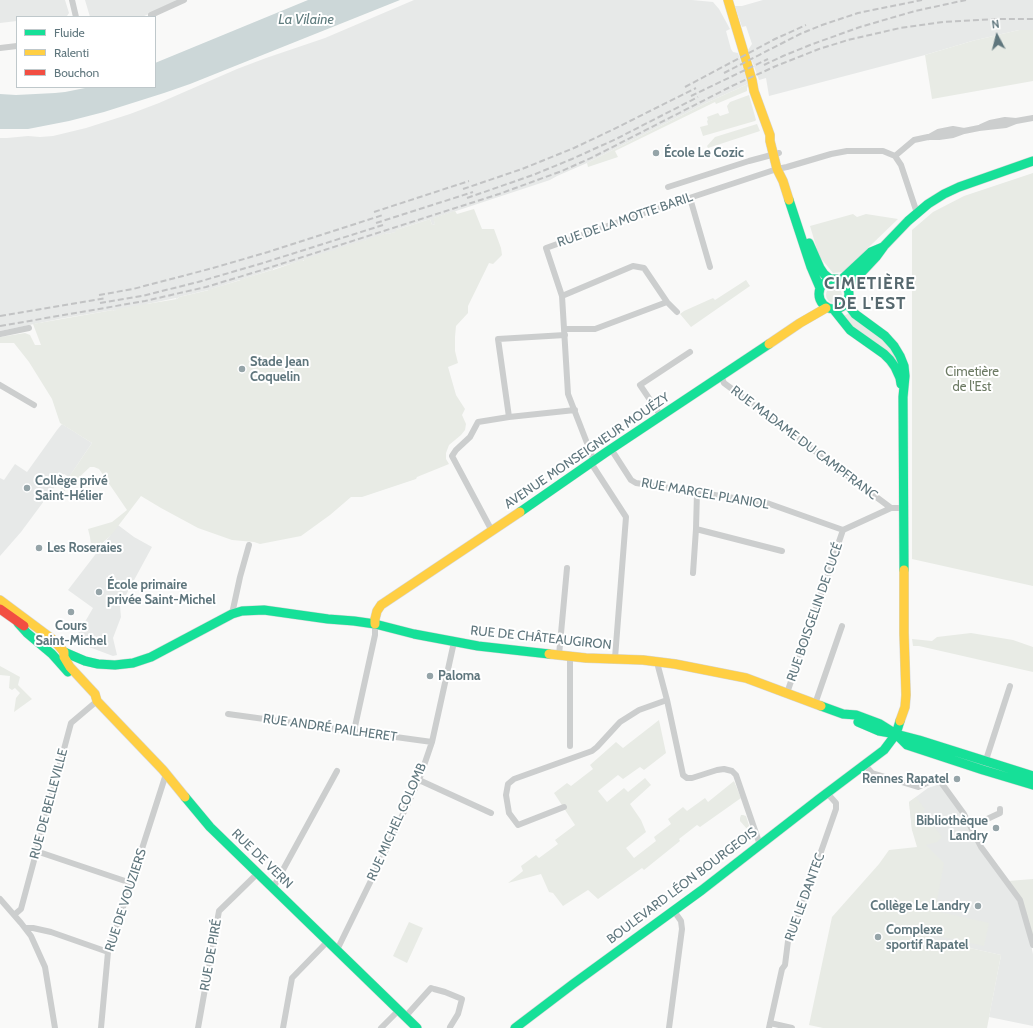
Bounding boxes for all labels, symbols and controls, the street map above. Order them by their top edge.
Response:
water label: La Vilaine [278,12,334,28]
legend [16,16,156,88]
north arrow [977,16,1017,56]
text: N [991,17,1000,32]
text: Fluide [54,25,85,40]
text: Ralenti [54,45,89,60]
text: Bouchon [54,65,99,80]
place label: École Le Cozic [664,145,744,161]
marker: École Le Cozic [651,148,661,158]
street label: RUE DE LA MOTTE BARIL [555,190,695,250]
district label: CIMETIÈRE DE L'EST [824,274,916,314]
place label: Stade Jean Coquelin [250,354,309,385]
marker: Stade Jean Coquelin [237,364,247,374]
park label: Cimetière de l'Est [945,364,999,395]
street label: RUE MADAME DU CAMPFRANC [728,383,880,503]
street label: AVENUE MONSEIGNEUR MOUÉZY [501,390,673,512]
place label: Collège privé Saint-Hélier [35,473,108,504]
street label: RUE MARCEL PLANIOL [640,475,770,513]
marker: Collège privé Saint-Hélier [22,483,32,493]
place label: Les Roseraies [47,540,122,556]
street label: RUE BOISGELIN DE CUCÉ [784,540,846,684]
marker: Les Roseraies [34,543,44,553]
place label: École primaire privée Saint-Michel [107,577,216,608]
marker: École primaire privée Saint-Michel [94,587,104,597]
marker: Cours Saint-Michel [66,607,76,617]
place label: Cours Saint-Michel [35,618,107,649]
street label: RUE DE CHÂTEAUGIRON [470,623,612,653]
place label: Paloma [438,668,481,684]
marker: Paloma [425,671,435,681]
street label: RUE ANDRÉ PAILHERET [262,711,398,745]
street label: RUE DE BELLEVILLE [27,747,71,861]
street label: RUE MICHEL COLOMB [364,761,430,883]
place label: Rennes Rapatel [862,771,949,787]
marker: Rennes Rapatel [952,774,962,784]
place label: Bibliothèque Landry [916,813,988,844]
marker: Bibliothèque Landry [991,823,1001,833]
street label: BOULEVARD LÉON BOURGEOIS [604,824,760,948]
street label: RUE DE VERN [228,826,296,892]
street label: RUE DE VOUZIERS [102,847,150,953]
street label: RUE LE DANTEC [782,851,828,943]
place label: Collège Le Landry [870,898,970,914]
marker: Collège Le Landry [973,901,983,911]
street label: RUE DE PIRÉ [197,918,225,992]
place label: Complexe sportif Rapatel [886,922,969,953]
marker: Complexe sportif Rapatel [873,932,883,942]

